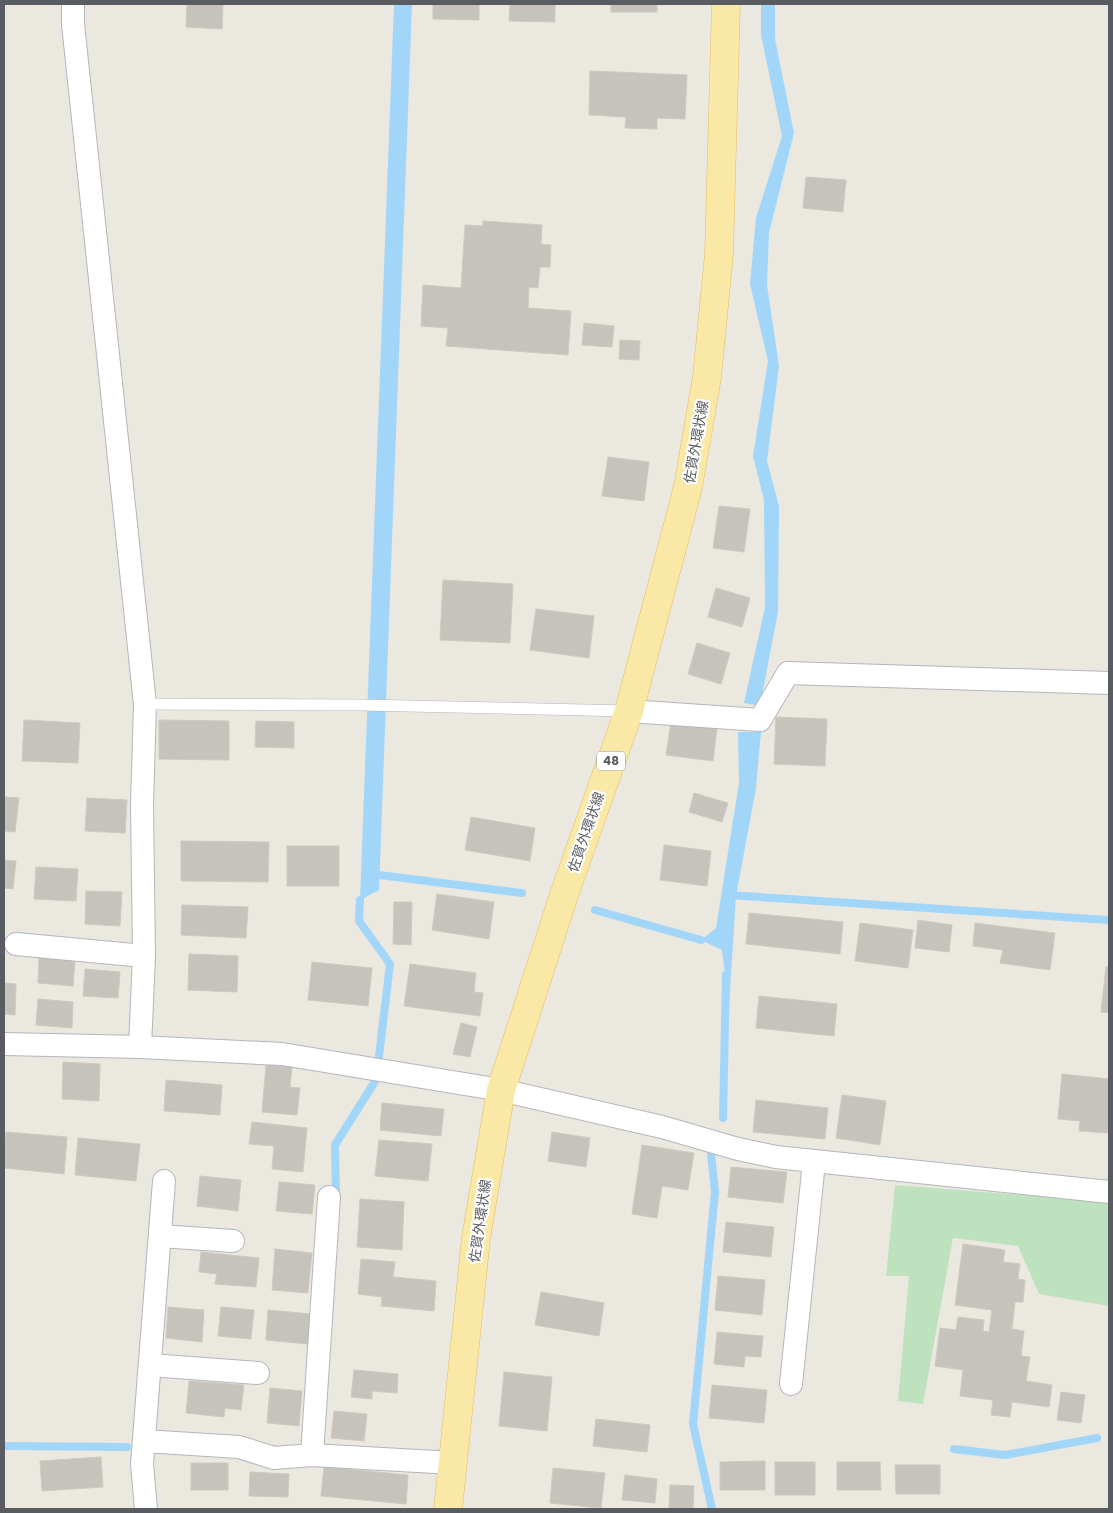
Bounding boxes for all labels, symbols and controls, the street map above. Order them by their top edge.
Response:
street label: 佐賀外環状線 [679,399,713,485]
road number: 48 [597,751,625,770]
street label: 佐賀外環状線 [563,789,609,875]
street label: 佐賀外環状線 [464,1178,496,1264]

